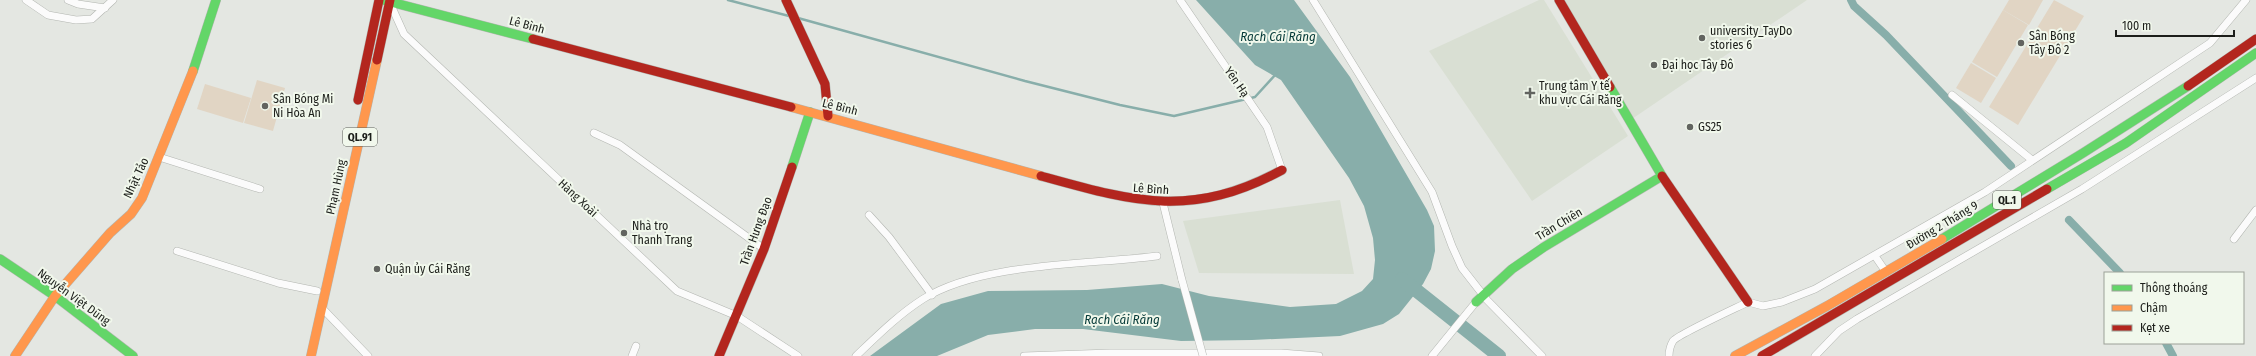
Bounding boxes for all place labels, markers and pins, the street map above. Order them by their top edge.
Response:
place label: university_TayDo stories 6 [1710,24,1792,52]
place label: Sân Bóng Tây Đô 2 [2029,29,2075,57]
marker: university_TayDo stories 6 [1697,33,1707,43]
marker: Sân Bóng Tây Đô 2 [2016,38,2026,48]
place label: Đại học Tây Đô [1662,58,1734,72]
marker: Đại học Tây Đô [1649,60,1659,70]
place label: Trung tâm Y tế khu vực Cái Răng [1539,78,1622,107]
marker: Trung tâm Y tế khu vực Cái Răng [1524,87,1536,99]
place label: Sân Bóng Mi Ni Hòa An [273,92,333,120]
marker: Sân Bóng Mi Ni Hòa An [260,101,270,111]
place label: GS25 [1698,120,1722,134]
marker: GS25 [1685,122,1695,132]
place label: Nhà trọ Thanh Trang [632,219,692,247]
marker: Nhà trọ Thanh Trang [619,228,629,238]
place label: Quận ủy Cái Răng [385,262,471,276]
marker: Quận ủy Cái Răng [372,264,382,274]

